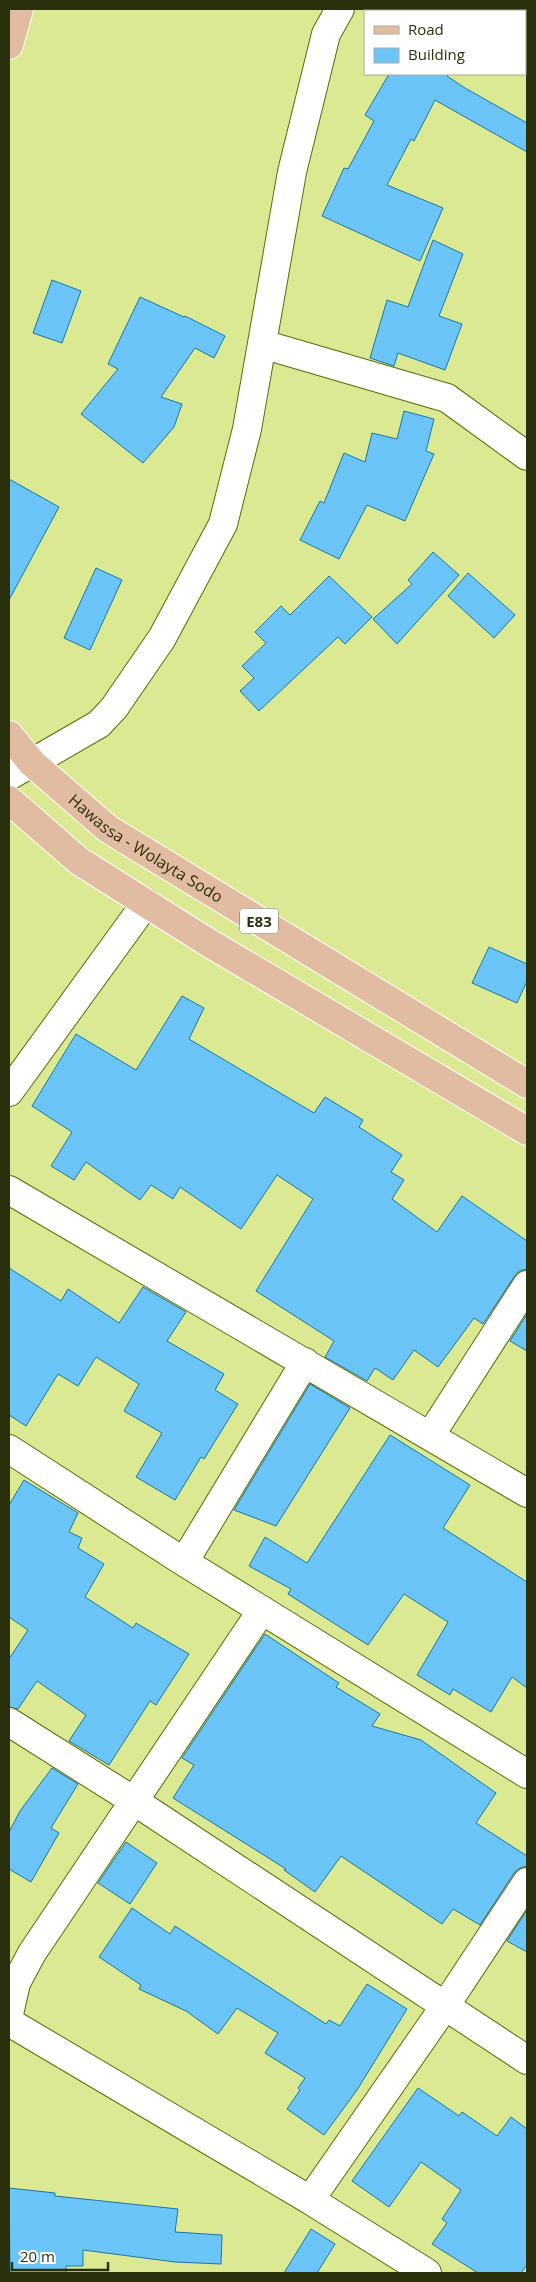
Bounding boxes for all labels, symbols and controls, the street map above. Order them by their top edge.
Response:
legend [364,10,526,75]
text: Road [408,19,444,39]
text: Building [408,44,465,64]
street label: Hawassa - Wolayta Sodo [64,789,227,907]
road number: E83 [240,908,278,934]
scale bar [12,2240,109,2272]
text: 20 m [20,2246,55,2266]

